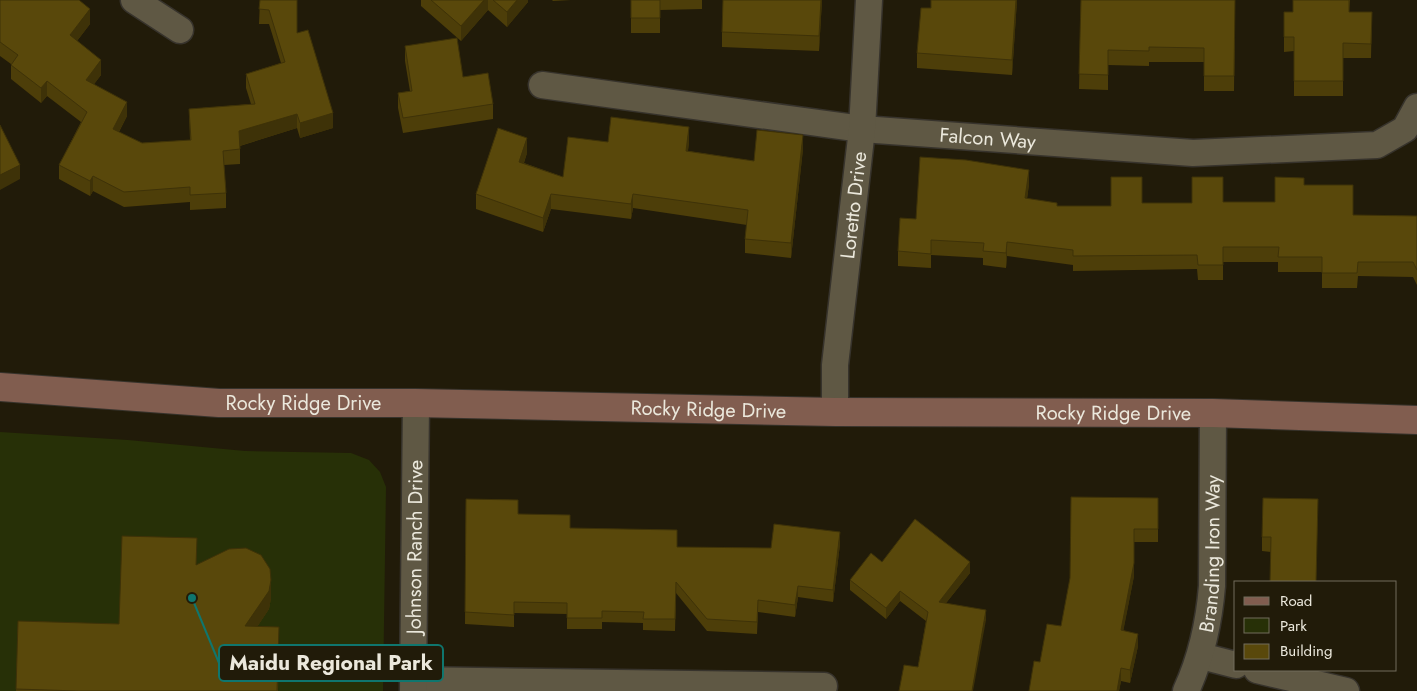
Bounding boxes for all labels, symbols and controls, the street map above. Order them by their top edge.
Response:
street label: Falcon Way [938,120,1037,156]
street label: Loretto Drive [833,150,874,260]
street label: Rocky Ridge Drive [226,389,381,418]
street label: Rocky Ridge Drive [630,393,786,425]
street label: Rocky Ridge Drive [1035,398,1191,427]
street label: Johnson Ranch Drive [399,460,430,637]
street label: Branding Iron Way [1191,475,1227,635]
legend [1234,581,1397,671]
text: Road [1280,590,1312,612]
text: Park [1280,615,1307,637]
text: Building [1280,640,1332,662]
callout: Maidu Regional Park [219,645,443,681]
text: Maidu Regional Park [229,648,433,678]

